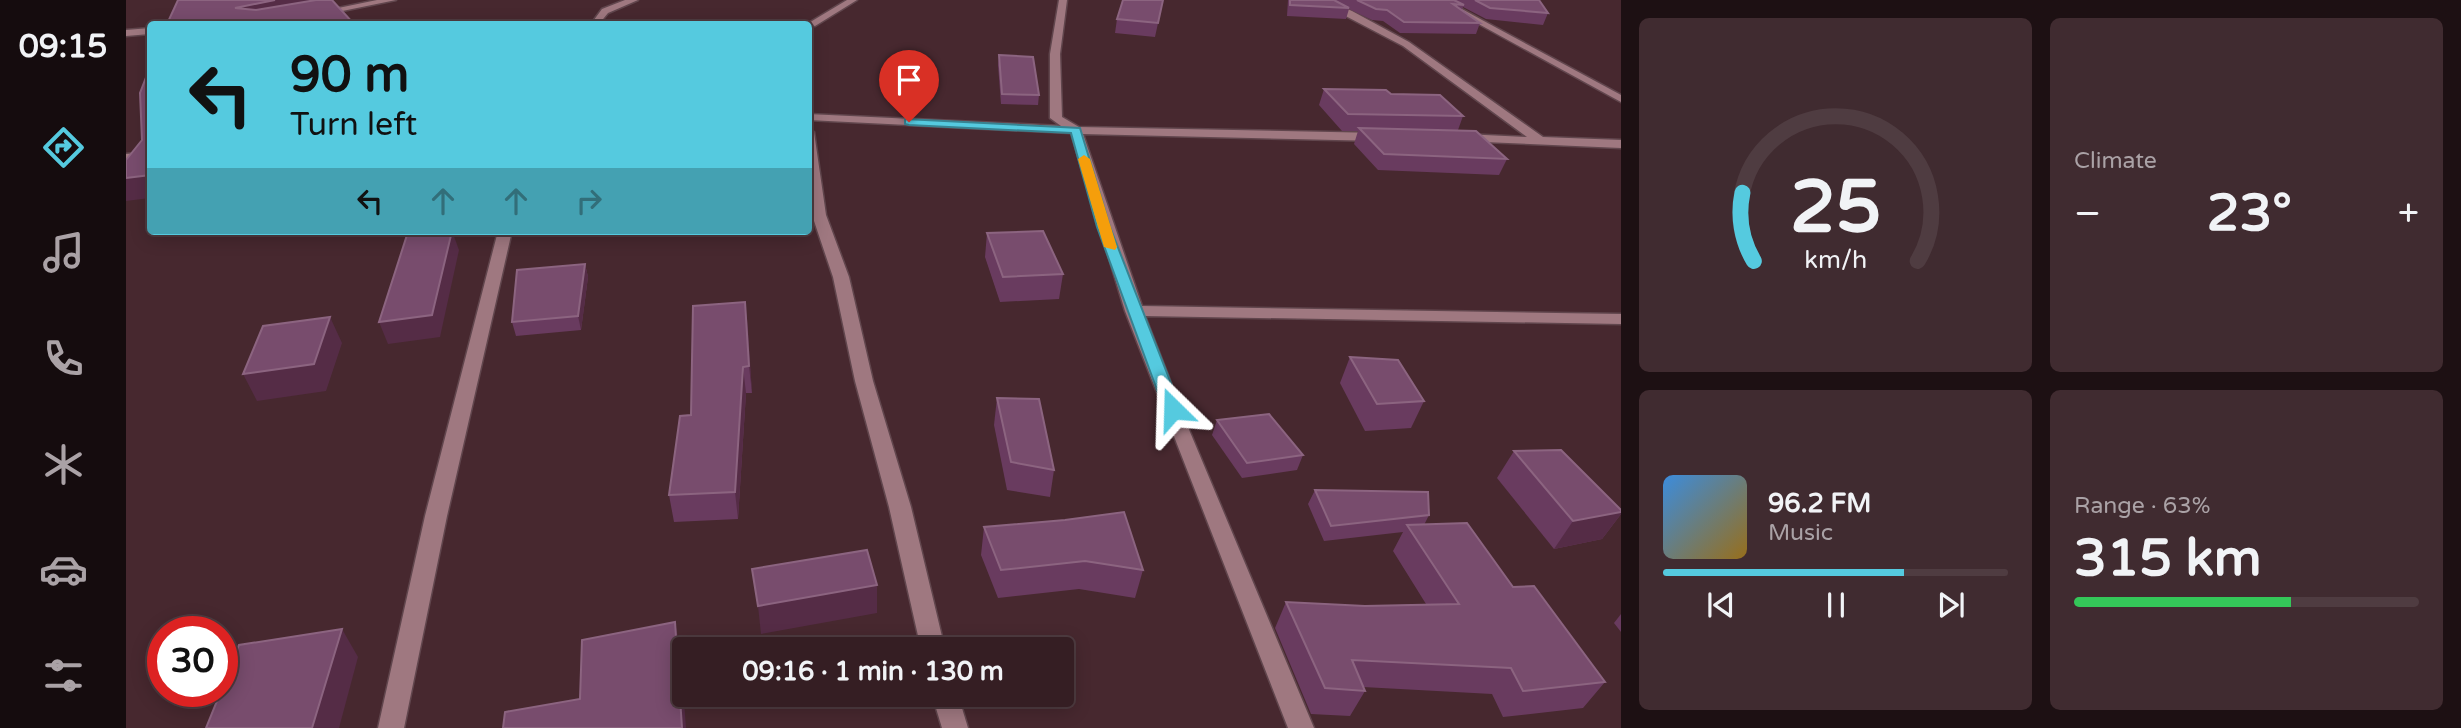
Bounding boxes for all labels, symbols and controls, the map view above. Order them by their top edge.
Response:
text: 09:15 [19,28,107,66]
text: 90 m [290,46,409,105]
icon: left [175,49,266,140]
pin [879,50,939,122]
icon: arrive [890,61,928,99]
text: Turn left [290,106,417,144]
icon: directions [39,123,88,172]
text: Climate [2074,147,2157,175]
text: 25 [1790,164,1881,252]
icon: left [351,182,389,220]
icon: ahead [424,182,462,220]
icon: ahead [497,182,535,220]
icon: right [570,182,608,220]
text: 23° [2207,182,2292,245]
text: − [2074,191,2101,237]
text: + [2398,191,2419,237]
icon: music [39,228,88,277]
text: km/h [1804,245,1867,275]
icon: phone [39,334,88,383]
position arrow [1136,372,1210,446]
icon: climate [39,440,88,489]
text: 96.2 FM [1768,488,1871,519]
text: Range · 63% [2074,492,2210,520]
text: Music [1768,519,1833,547]
text: 315 km [2074,527,2262,590]
icon: car [39,545,88,594]
icon: previous [1702,586,1740,624]
icon: pause [1817,586,1855,624]
icon: next [1932,586,1970,624]
speed limit sign: 30 [147,616,238,707]
icon: filters [39,651,88,700]
text: 09:16 · 1 min · 130 m [742,656,1004,687]

